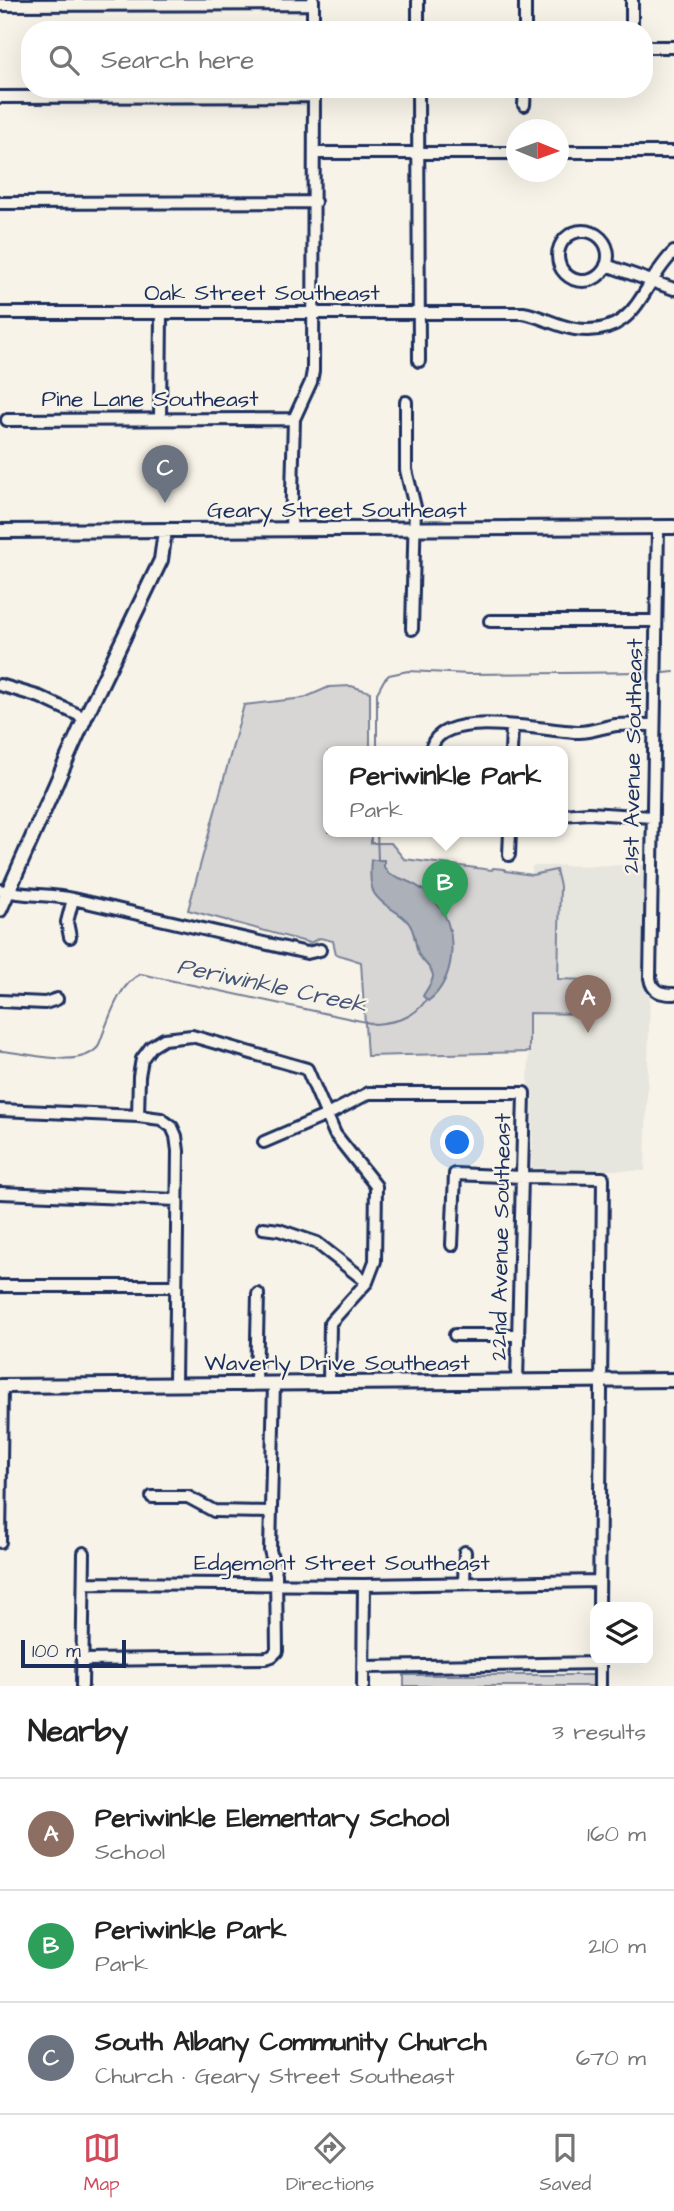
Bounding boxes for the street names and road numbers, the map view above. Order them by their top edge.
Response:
street label: Oak Street Southeast [144,277,381,309]
street label: Pine Lane Southeast [41,383,259,415]
street label: Geary Street Southeast [207,494,468,527]
street label: 21st Avenue Southeast [615,637,651,874]
street label: 22nd Avenue Southeast [483,1112,519,1361]
street label: Waverly Drive Southeast [204,1347,470,1380]
street label: Edgemont Street Southeast [194,1547,491,1580]

